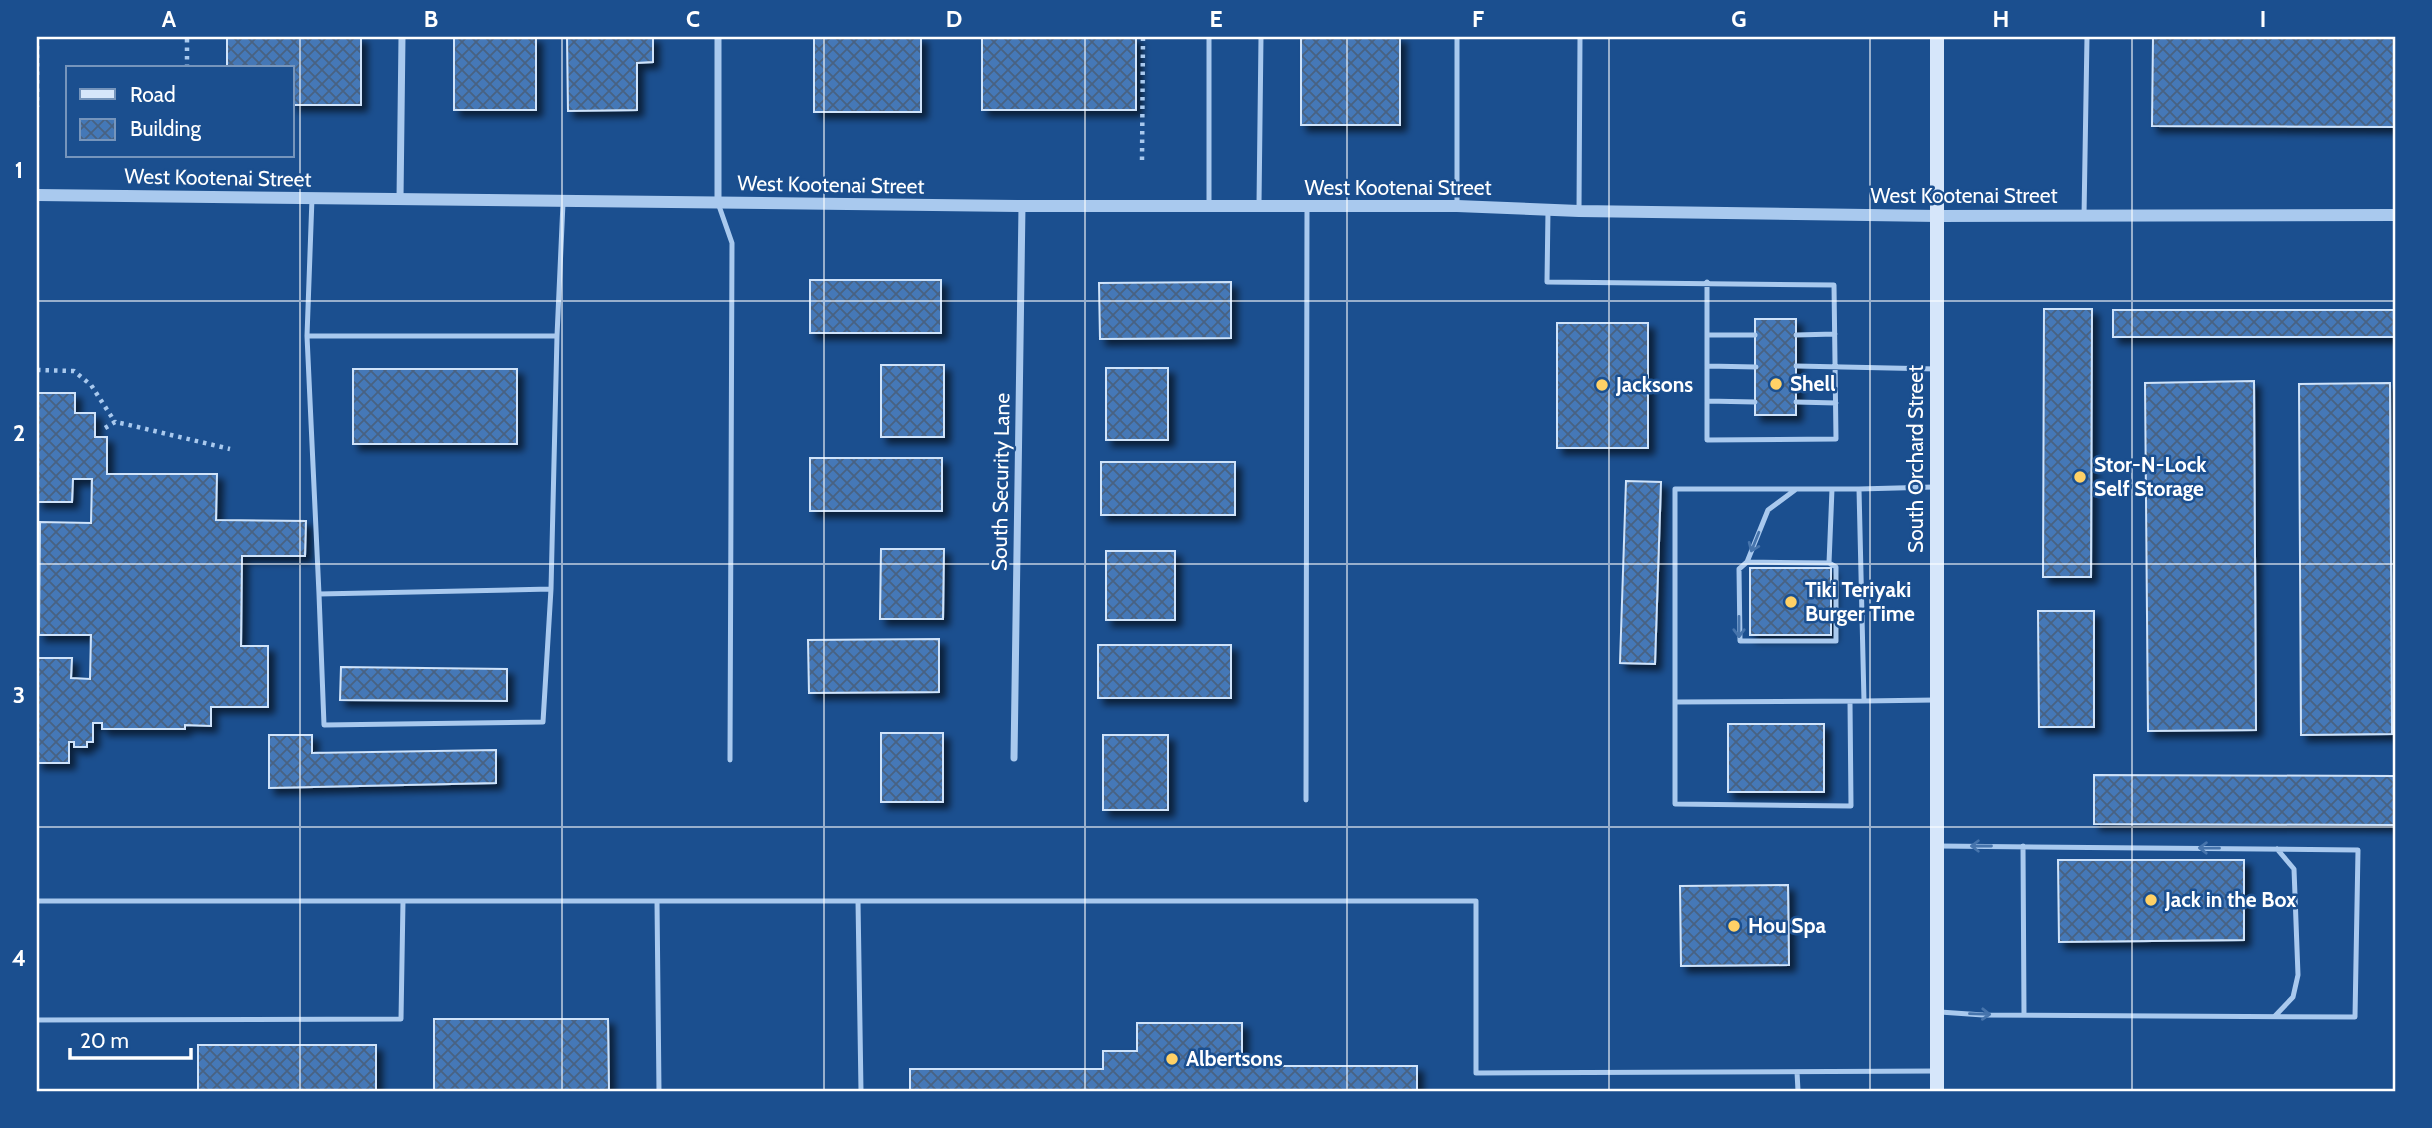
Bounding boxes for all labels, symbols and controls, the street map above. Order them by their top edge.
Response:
text: A [162,5,177,33]
text: B [424,5,438,33]
text: C [686,5,700,33]
text: D [946,5,962,33]
text: E [1209,5,1223,33]
text: F [1472,5,1484,33]
text: G [1731,5,1747,33]
text: H [1993,5,2009,33]
text: I [2260,5,2266,33]
legend [66,66,294,158]
text: Road [130,82,176,107]
text: Building [130,116,202,141]
text: 1 [15,156,23,184]
street label: West Kootenai Street [124,163,312,192]
street label: West Kootenai Street [737,170,925,199]
street label: West Kootenai Street [1304,175,1492,200]
street label: West Kootenai Street [1870,183,2058,208]
street label: South Orchard Street [1903,365,1928,553]
place label: Shell [1790,371,1836,396]
place label: Jacksons [1615,372,1693,397]
marker: Shell [1768,376,1784,392]
marker: Jacksons [1594,377,1610,393]
street label: South Security Lane [986,392,1015,571]
text: 2 [13,419,25,447]
place label: Stor-N-Lock Self Storage [2094,452,2207,501]
marker: Stor-N-Lock Self Storage [2072,469,2088,485]
one-way arrow [1748,531,1761,553]
place label: Tiki Teriyaki Burger Time [1805,577,1915,626]
marker: Tiki Teriyaki Burger Time [1783,594,1799,610]
one-way arrow [1733,615,1746,638]
text: 3 [13,681,25,709]
one-way arrow [1969,839,1992,853]
one-way arrow [2198,841,2221,855]
place label: Jack in the Box [2164,887,2297,912]
marker: Jack in the Box [2143,892,2159,908]
place label: Hou Spa [1748,913,1826,938]
marker: Hou Spa [1726,918,1742,934]
text: 4 [12,944,26,972]
one-way arrow [1969,1008,1992,1021]
scale bar [70,1016,191,1060]
text: 20 m [80,1028,129,1053]
place label: Albertsons [1186,1046,1283,1071]
marker: Albertsons [1164,1051,1180,1067]

